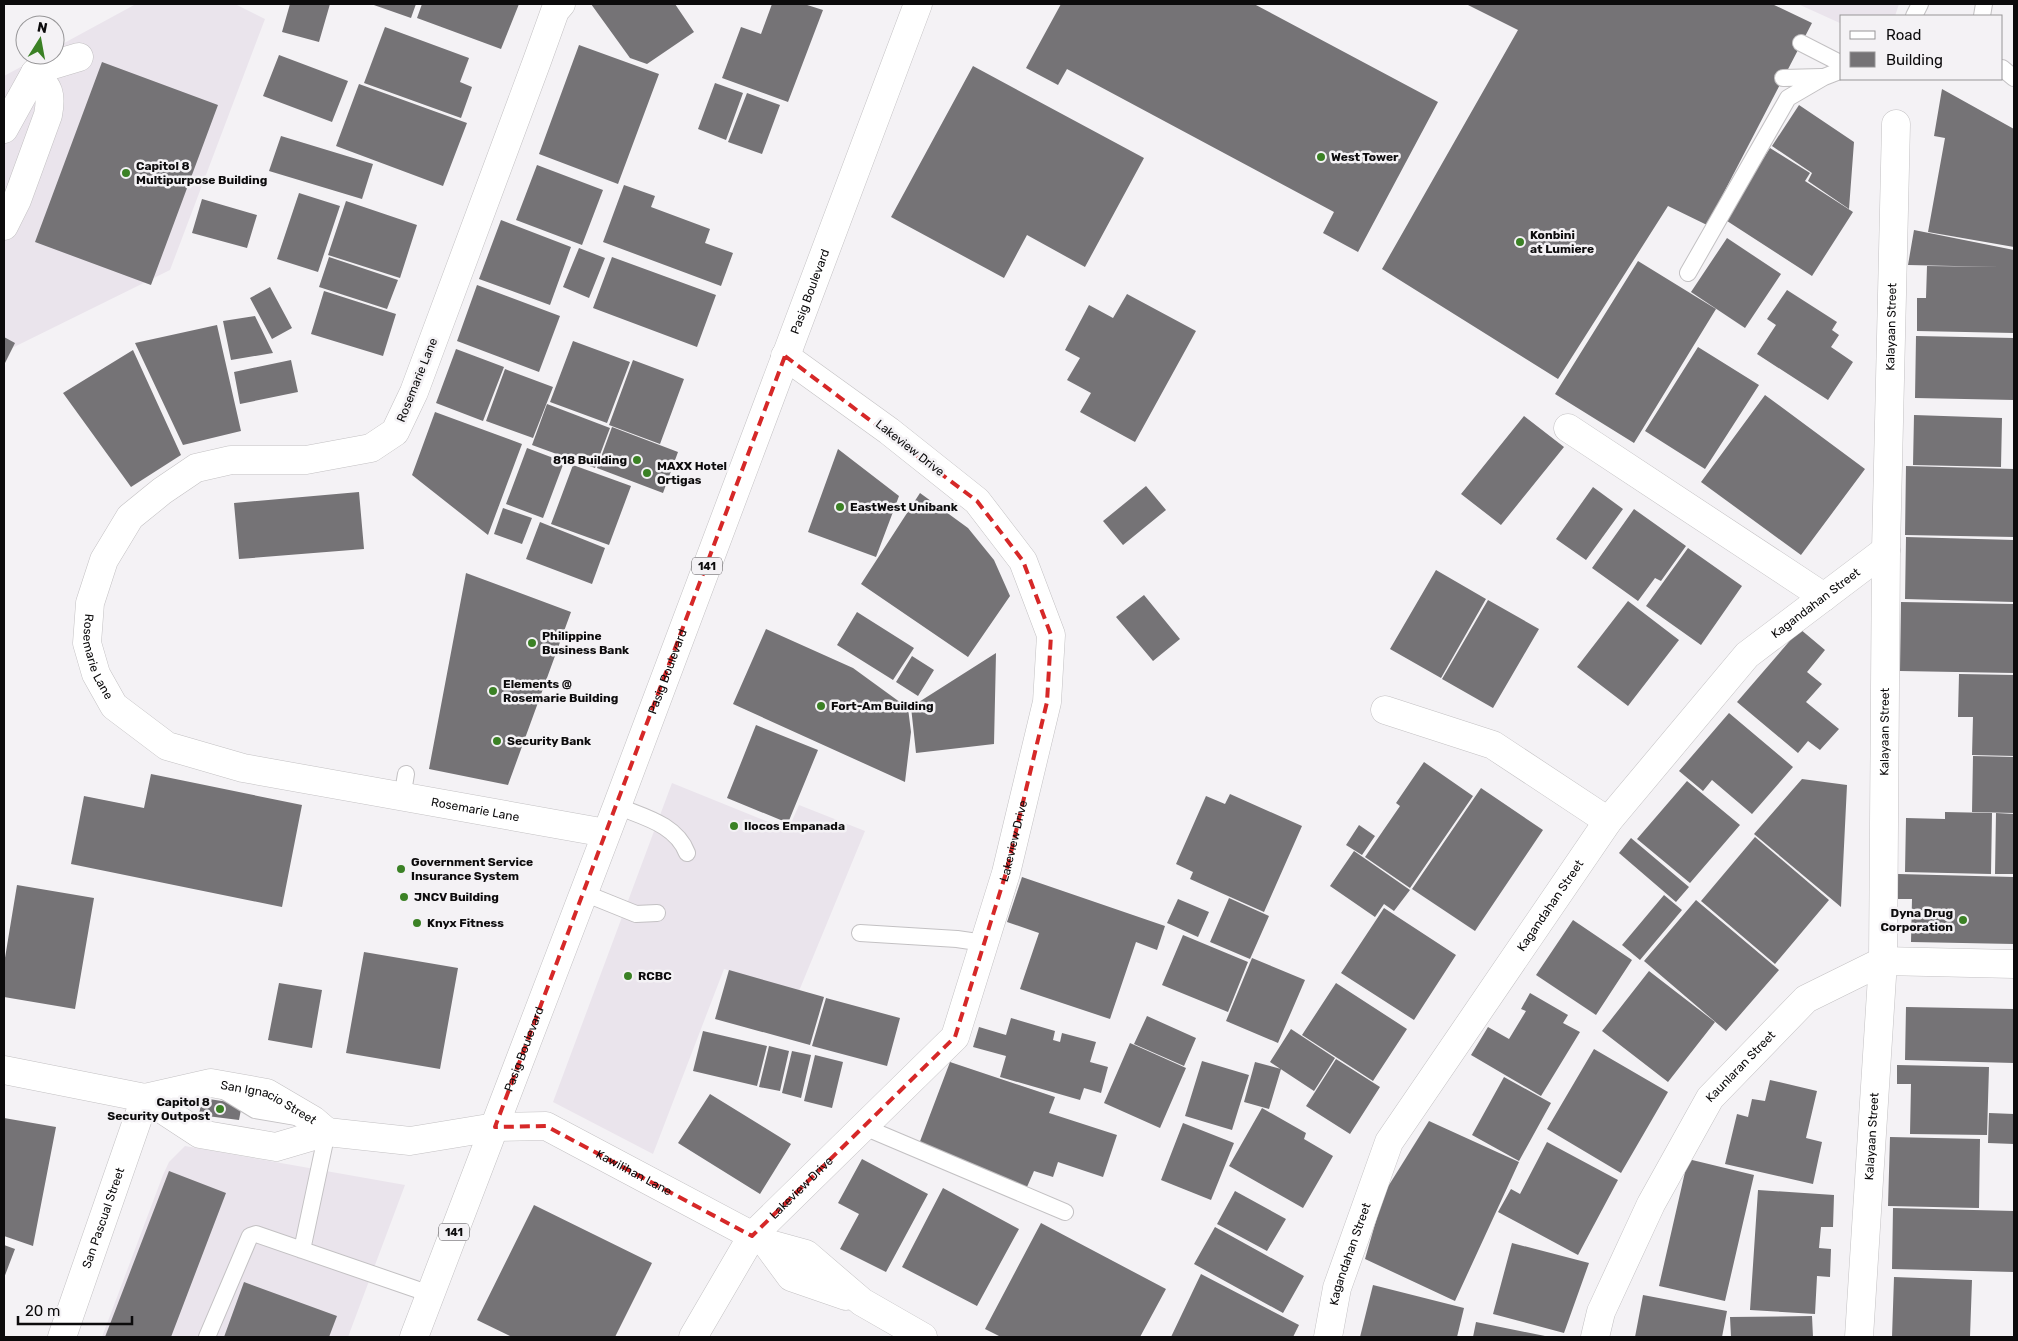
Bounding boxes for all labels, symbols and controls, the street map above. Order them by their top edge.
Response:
north arrow [15,15,65,65]
legend [1840,15,2003,80]
text: N [36,18,49,37]
text: Road [1886,26,1922,44]
text: Building [1886,51,1943,69]
place label: West Tower [1331,150,1399,164]
marker: West Tower [1315,151,1327,163]
place label: Capitol 8 Multipurpose Building [136,159,267,187]
marker: Capitol 8 Multipurpose Building [120,167,132,179]
place label: Konbini at Lumiere [1530,228,1594,256]
marker: Konbini at Lumiere [1514,236,1526,248]
street label: Pasig Boulevard [788,247,832,336]
street label: Kalayaan Street [1883,282,1899,371]
street label: Rosemarie Lane [394,336,440,424]
street label: Lakeview Drive [873,417,947,479]
place label: 818 Building [553,453,627,467]
marker: 818 Building [631,454,643,466]
place label: MAXX Hotel Ortigas [657,459,727,487]
marker: MAXX Hotel Ortigas [641,467,653,479]
place label: EastWest Unibank [850,500,958,514]
marker: EastWest Unibank [834,501,846,513]
road number: 141 [692,558,722,574]
street label: Kagandahan Street [1769,565,1863,641]
street label: Rosemarie Lane [80,613,116,702]
street label: Pasig Boulevard [645,627,690,716]
place label: Philippine Business Bank [542,629,629,657]
marker: Philippine Business Bank [526,637,538,649]
place label: Elements @ Rosemarie Building [503,677,618,705]
marker: Elements @ Rosemarie Building [487,685,499,697]
street label: Kalayaan Street [1877,688,1892,776]
place label: Fort-Am Building [831,699,934,713]
marker: Fort-Am Building [815,700,827,712]
place label: Security Bank [507,734,591,748]
marker: Security Bank [491,735,503,747]
street label: Rosemarie Lane [430,795,521,824]
street label: Lakeview Drive [997,799,1030,883]
place label: Ilocos Empanada [744,819,845,833]
marker: Ilocos Empanada [728,820,740,832]
place label: Government Service Insurance System [411,855,533,883]
street label: Kagandahan Street [1514,857,1587,954]
marker: Government Service Insurance System [395,863,407,875]
place label: JNCV Building [414,890,499,904]
marker: JNCV Building [398,891,410,903]
place label: Dyna Drug Corporation [1880,906,1953,934]
marker: Dyna Drug Corporation [1957,914,1969,926]
place label: Knyx Fitness [427,916,504,930]
marker: Knyx Fitness [411,917,423,929]
place label: RCBC [638,969,672,983]
marker: RCBC [622,970,634,982]
street label: Pasig Boulevard [501,1005,547,1094]
street label: Kaunlaran Street [1703,1028,1779,1105]
street label: San Ignacio Street [220,1078,320,1127]
street label: Kalayaan Street [1862,1092,1882,1181]
place label: Capitol 8 Security Outpost [107,1095,210,1123]
marker: Capitol 8 Security Outpost [214,1103,226,1115]
street label: Kawilihan Lane [594,1147,674,1199]
street label: Lakeview Drive [767,1153,836,1222]
street label: San Pascual Street [79,1165,127,1270]
street label: Kagandahan Street [1327,1201,1374,1307]
road number: 141 [439,1224,469,1240]
scale bar [18,1294,131,1326]
text: 20 m [25,1302,60,1320]

